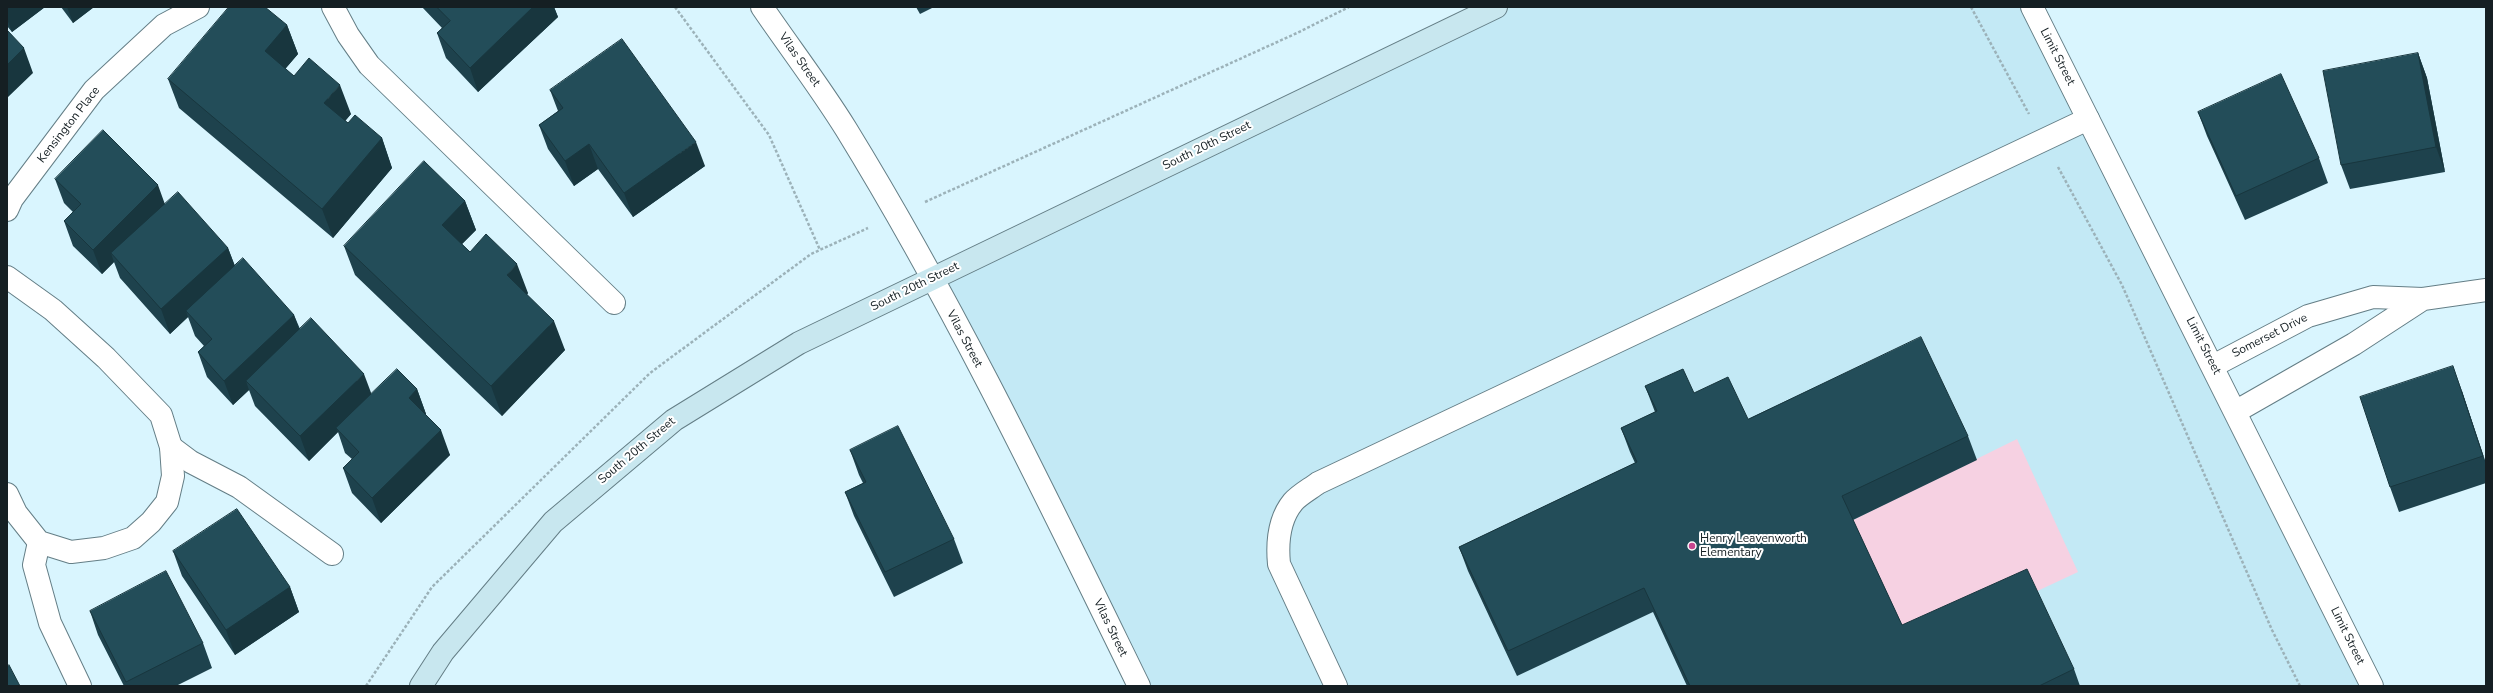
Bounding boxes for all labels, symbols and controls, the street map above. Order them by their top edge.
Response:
street label: Limit Street [2036,26,2078,88]
street label: Vilas Street [775,30,823,90]
street label: Kensington Place [35,84,103,166]
street label: South 20th Street [1161,118,1253,174]
street label: South 20th Street [869,259,961,315]
street label: Vilas Street [943,308,985,370]
street label: Somerset Drive [2230,311,2310,361]
street label: Limit Street [2182,315,2224,377]
street label: South 20th Street [596,415,678,487]
place label: Henry Leavenworth Elementary [1700,532,1807,560]
marker: Henry Leavenworth Elementary [1687,541,1697,551]
street label: Vilas Street [1090,597,1130,659]
street label: Limit Street [2327,605,2367,667]

